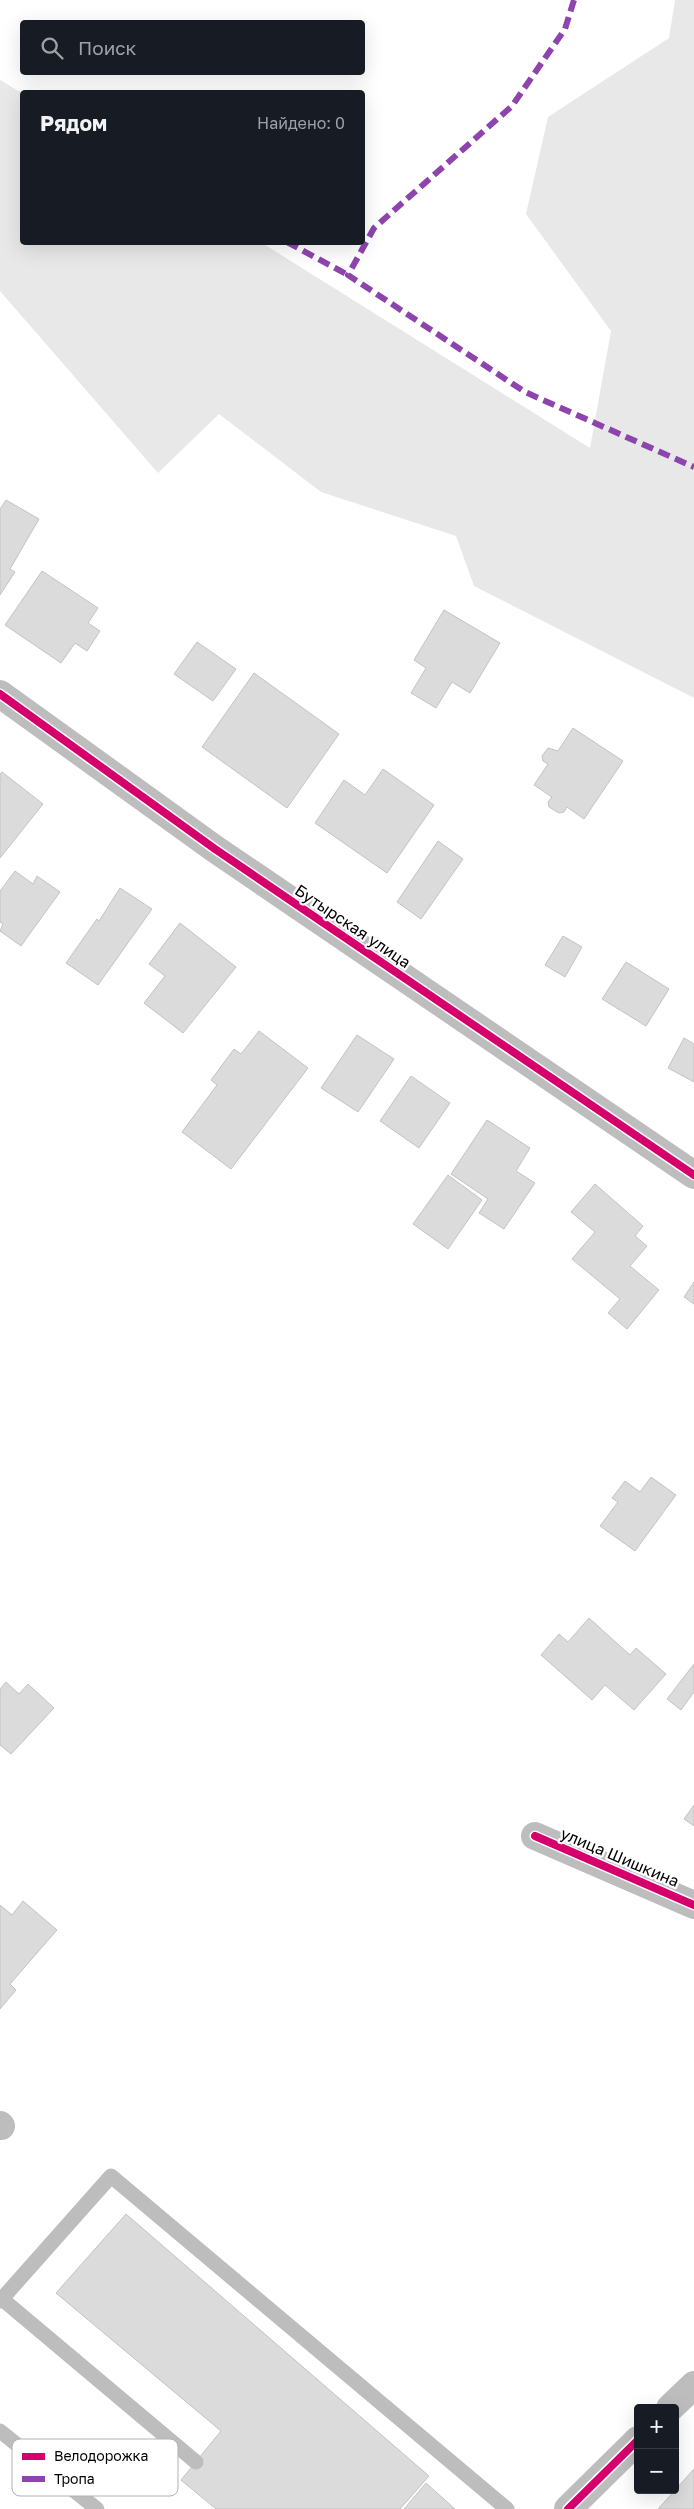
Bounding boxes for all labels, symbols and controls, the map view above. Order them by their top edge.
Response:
search box [20,20,365,75]
icon: search [38,34,66,62]
text: Поиск [78,36,137,59]
text: Рядом [40,110,107,136]
text: Найдено: 0 [257,113,345,133]
street label: Бутырская улица [291,880,415,972]
street label: улица Шишкина [558,1823,682,1891]
map controls [634,2404,679,2494]
button: + [634,2404,679,2449]
legend [12,2439,178,2496]
text: Велодорожка [54,2447,148,2464]
button: − [634,2449,679,2494]
text: Тропа [54,2470,95,2487]

